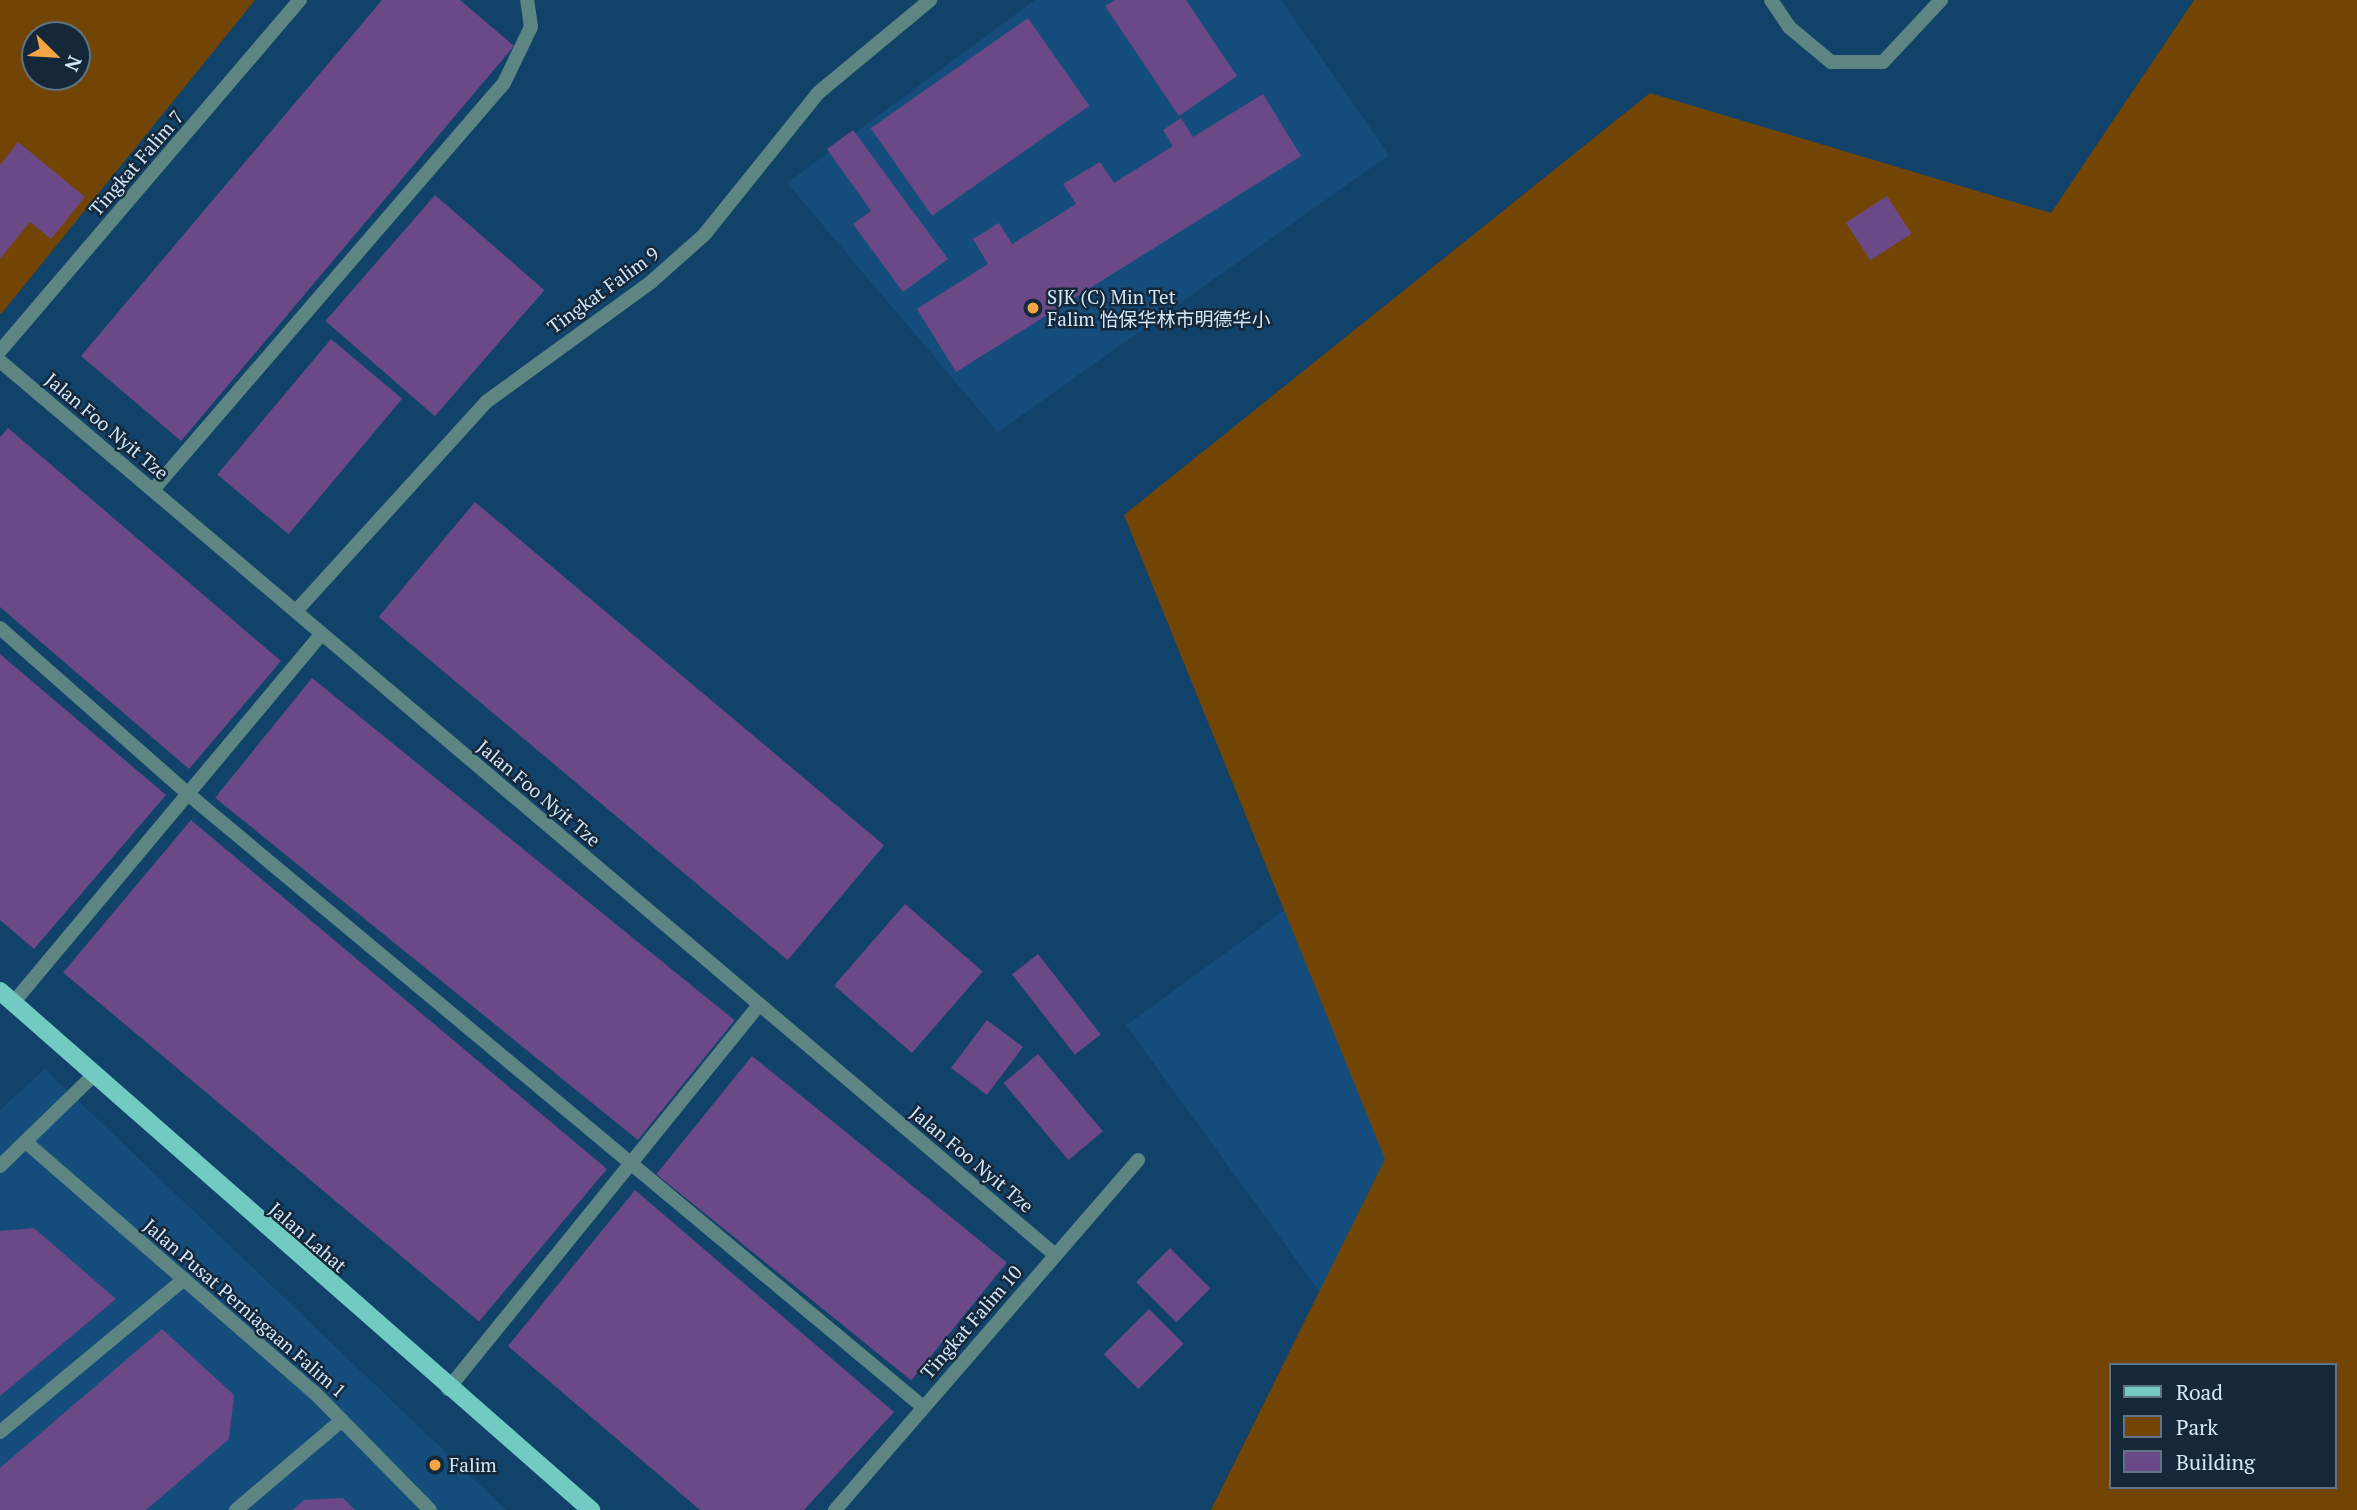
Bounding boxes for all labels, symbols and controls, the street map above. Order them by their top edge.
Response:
north arrow [21,21,91,91]
text: N [59,52,88,76]
street label: Tingkat Falim 7 [84,106,188,220]
street label: Tingkat Falim 9 [543,242,663,338]
place label: SJK (C) Min Tet Falim 怡保华林市明德华小 [1047,286,1270,330]
marker: SJK (C) Min Tet Falim 怡保华林市明德华小 [1025,300,1041,316]
street label: Jalan Foo Nyit Tze [41,368,173,484]
street label: Jalan Foo Nyit Tze [473,735,605,851]
street label: Jalan Foo Nyit Tze [906,1101,1038,1217]
street label: Jalan Lahat [265,1197,351,1277]
street label: Jalan Pusat Perniagaan Falim 1 [139,1214,351,1402]
street label: Tingkat Falim 10 [916,1261,1026,1383]
legend [2108,1363,2336,1489]
text: Road [2176,1378,2223,1406]
text: Park [2176,1413,2218,1441]
text: Building [2176,1448,2255,1476]
place label: Falim [449,1454,497,1476]
marker: Falim [427,1457,443,1473]

